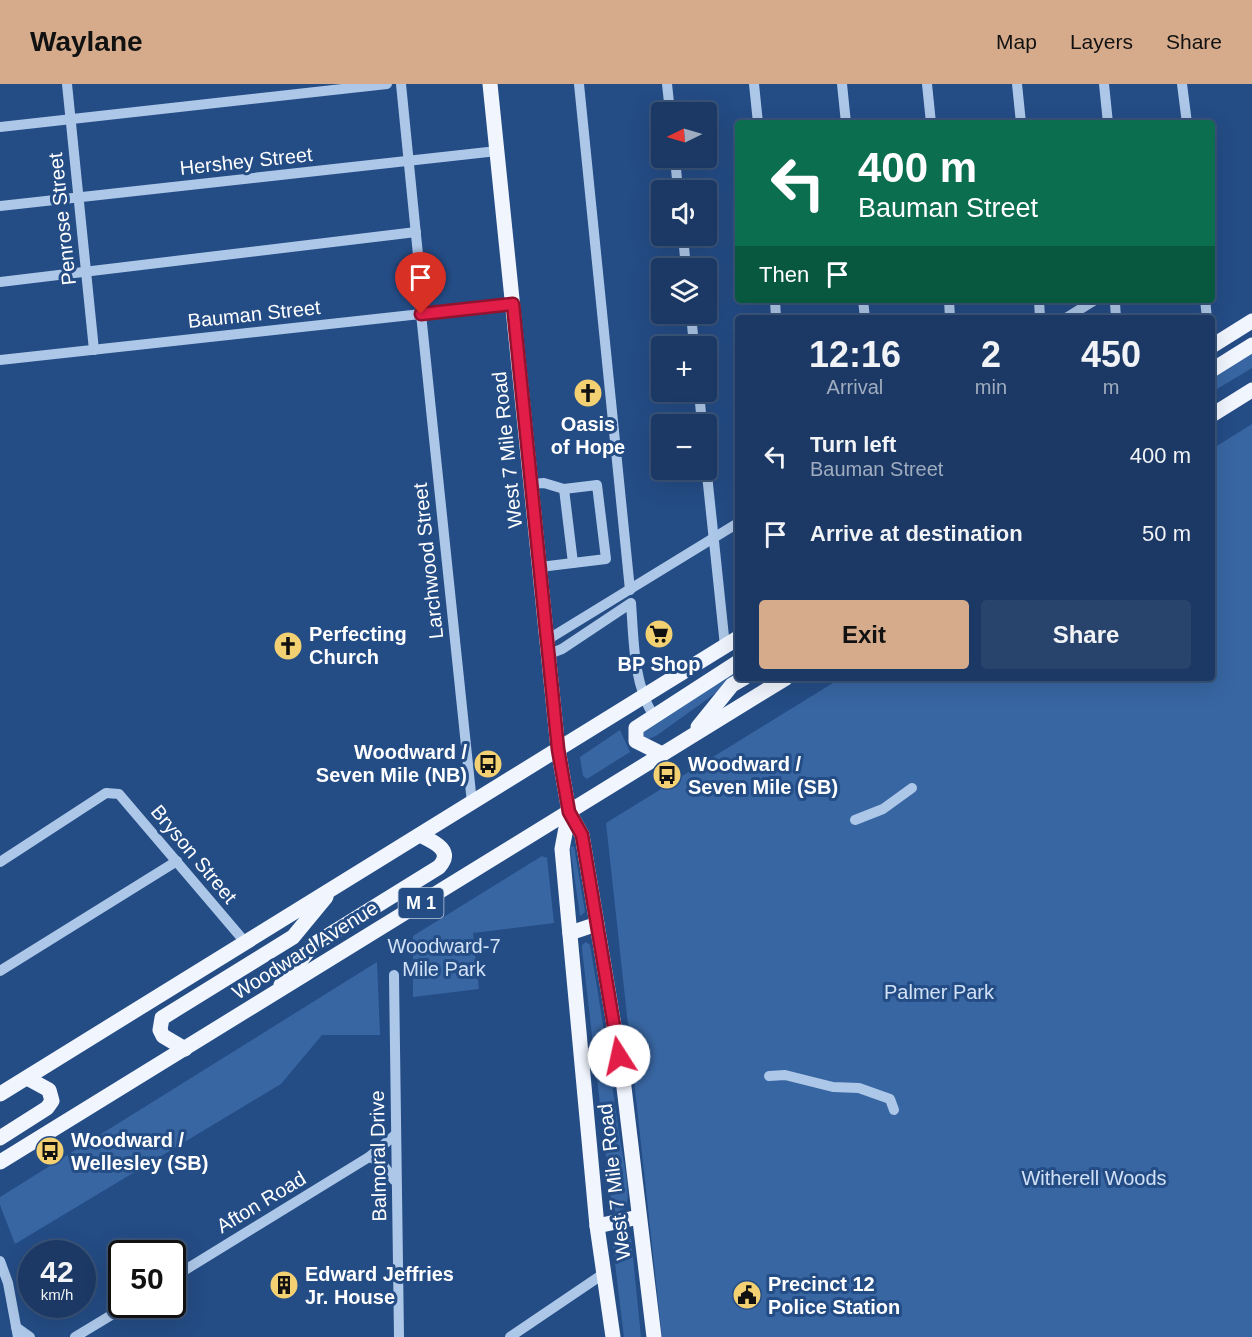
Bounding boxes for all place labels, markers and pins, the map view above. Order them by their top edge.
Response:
pin [395,252,446,314]
church icon: Oasis of Hope [572,377,604,409]
place label: Oasis of Hope [551,413,625,458]
supermarket icon: BP Shop [643,618,675,650]
place label: Perfecting Church [309,623,407,668]
church icon: Perfecting Church [272,630,304,662]
place label: BP Shop [618,653,700,675]
place label: Woodward / Seven Mile (NB) [316,741,467,786]
bus stop icon: Woodward / Seven Mile (NB) [472,748,504,780]
place label: Woodward / Seven Mile (SB) [688,753,838,798]
bus stop icon: Woodward / Seven Mile (SB) [651,759,683,791]
place label: Woodward / Wellesley (SB) [71,1129,208,1174]
bus stop icon: Woodward / Wellesley (SB) [34,1135,66,1167]
place label: Edward Jeffries Jr. House [305,1263,454,1308]
building icon: Edward Jeffries Jr. House [268,1269,300,1301]
place label: Precinct 12 Police Station [768,1273,900,1318]
public building icon: Precinct 12 Police Station [731,1279,763,1311]

